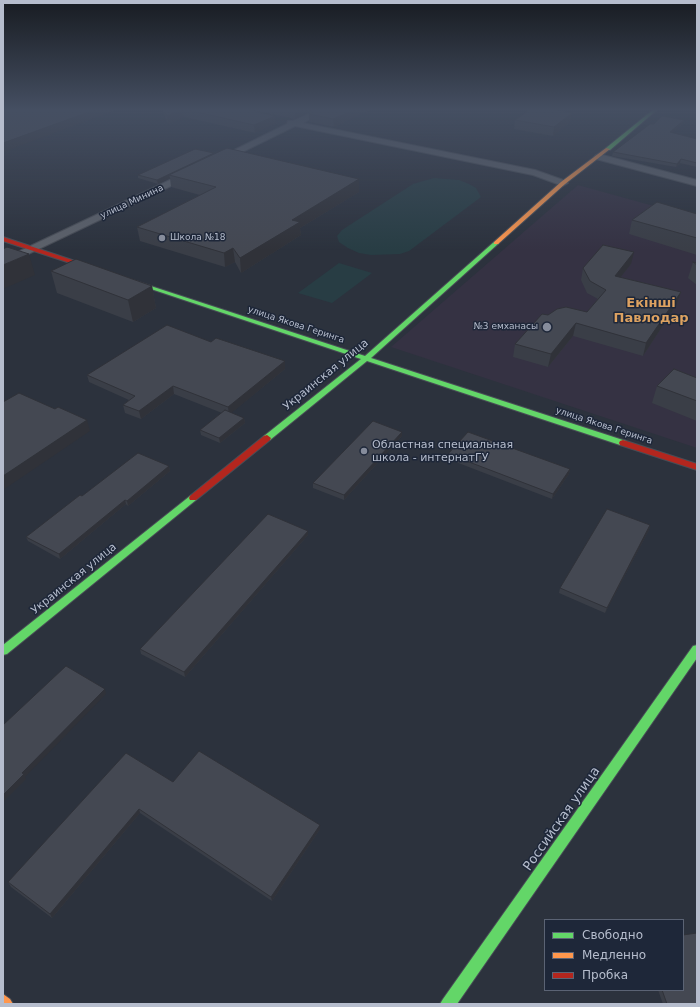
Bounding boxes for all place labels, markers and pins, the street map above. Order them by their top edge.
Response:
marker: Школа №18 [157,233,167,243]
place label: Школа №18 [170,233,226,243]
marker: №3 емханасы [541,321,553,333]
place label: №3 емханасы [473,322,538,332]
place label: Областная специальная школа - интернатГУ [372,438,513,464]
marker: Областная специальная школа - интернатГУ [359,446,369,456]

